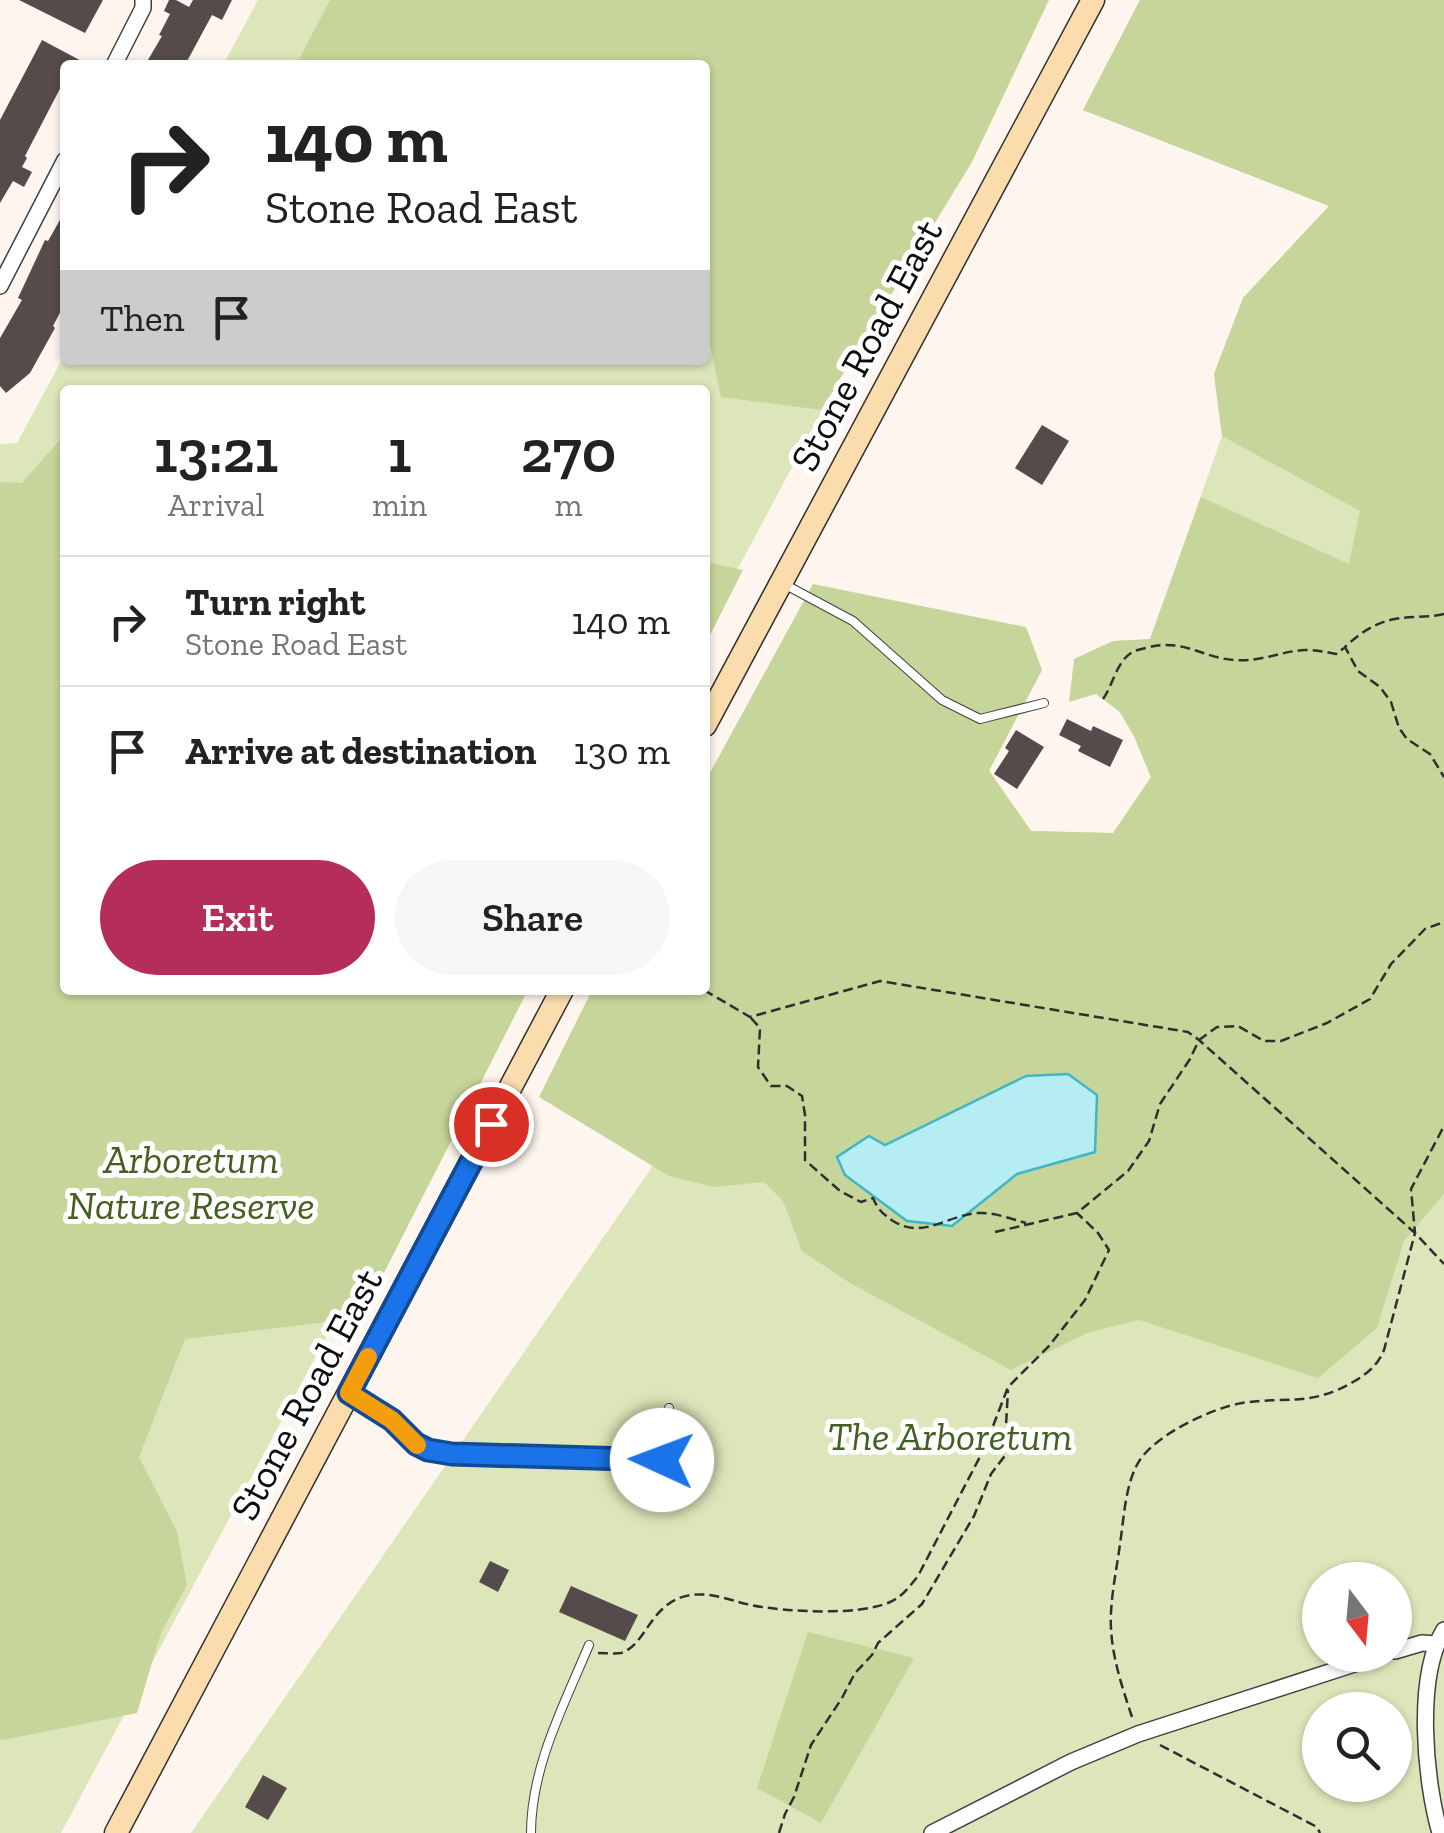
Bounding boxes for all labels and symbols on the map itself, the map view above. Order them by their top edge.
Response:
street label: Stone Road East [780,211,952,479]
pin [449,1082,534,1167]
park label: Arboretum Nature Reserve [67,1135,315,1229]
street label: Stone Road East [220,1260,392,1528]
position arrow [610,1408,714,1512]
park label: The Arboretum [828,1412,1072,1460]
north arrow [1302,1562,1412,1672]

